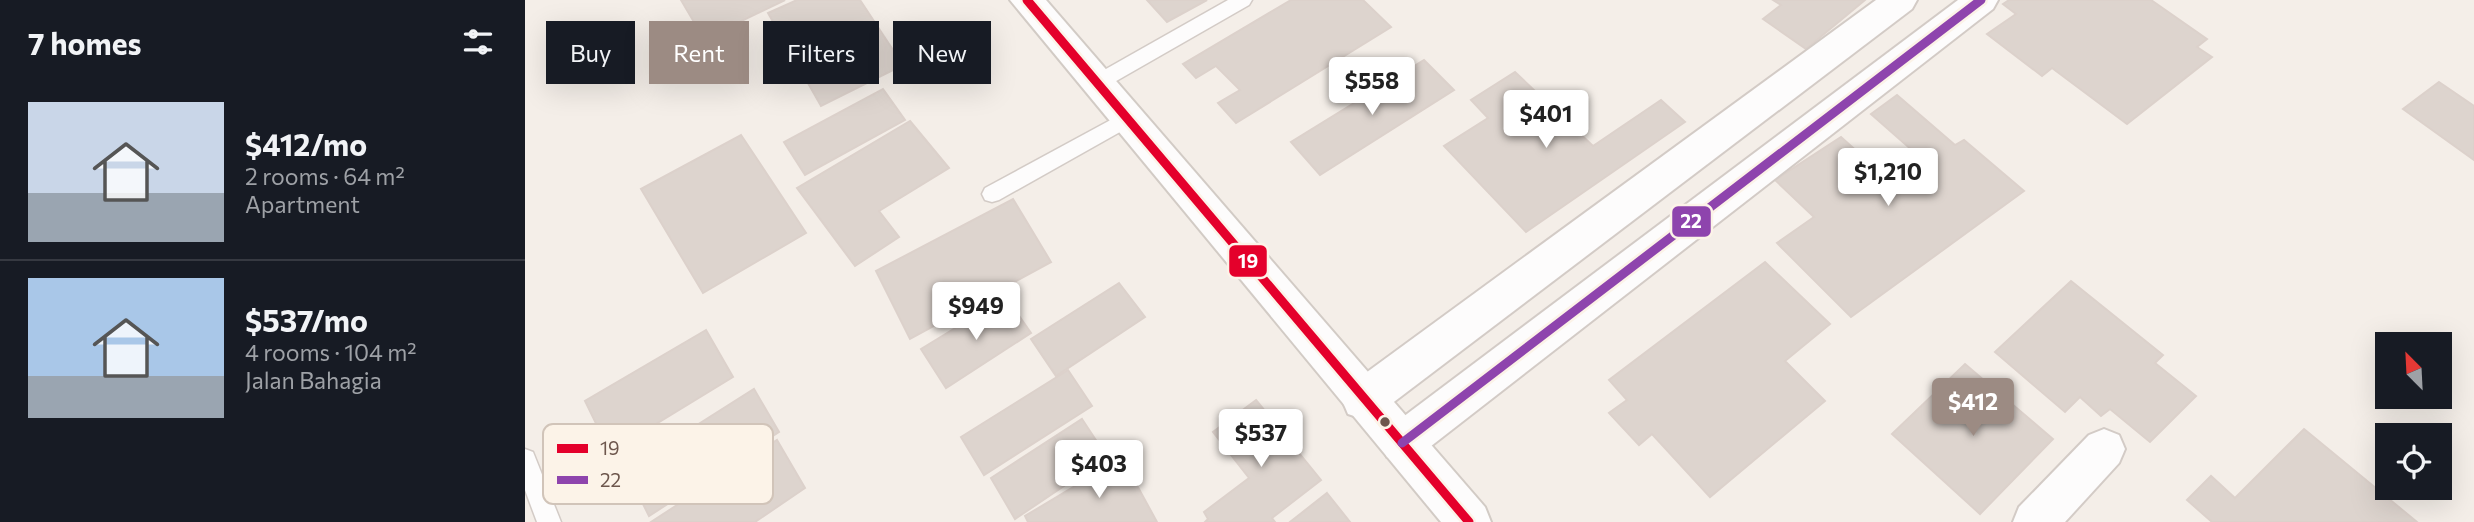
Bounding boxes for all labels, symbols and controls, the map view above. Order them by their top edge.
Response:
chip: Buy [546,21,635,84]
chip: Rent [649,21,749,84]
chip: Filters [763,21,879,84]
chip: New [893,21,991,84]
icon: filters [459,23,497,61]
text: 7 homes [28,24,141,61]
pin: $558 [1331,58,1413,117]
text: $558 [1345,66,1399,94]
pin: $401 [1505,90,1587,150]
text: $401 [1519,99,1573,127]
text: $412/mo [245,125,367,162]
icon: home [84,130,168,214]
pin: $1,210 [1831,148,1945,208]
text: $1,210 [1854,157,1922,185]
text: 2 rooms · 64 m² [245,162,405,190]
text: Apartment [245,190,360,218]
line badge: 22 [1671,205,1712,238]
text: 22 [1680,209,1702,232]
line badge: 19 [1228,244,1268,278]
text: 19 [1238,249,1258,272]
pin: $949 [935,282,1017,342]
text: $949 [948,291,1004,319]
text: $537/mo [245,301,368,338]
icon: home [84,306,168,390]
north arrow [2375,332,2452,410]
map controls [2375,332,2452,500]
text: 4 rooms · 104 m² [245,338,417,366]
text: Jalan Bahagia [245,366,382,394]
pin: $412 [1932,378,2014,438]
text: $412 [1948,387,1998,415]
pin: $537 [1220,410,1302,469]
unlabelled marker [1378,415,1392,429]
text: $537 [1235,418,1287,446]
button: locate [2375,423,2452,500]
legend [543,424,773,504]
text: 19 [600,436,620,459]
pin: $403 [1058,440,1140,500]
text: $403 [1071,449,1127,477]
text: 22 [600,468,621,491]

